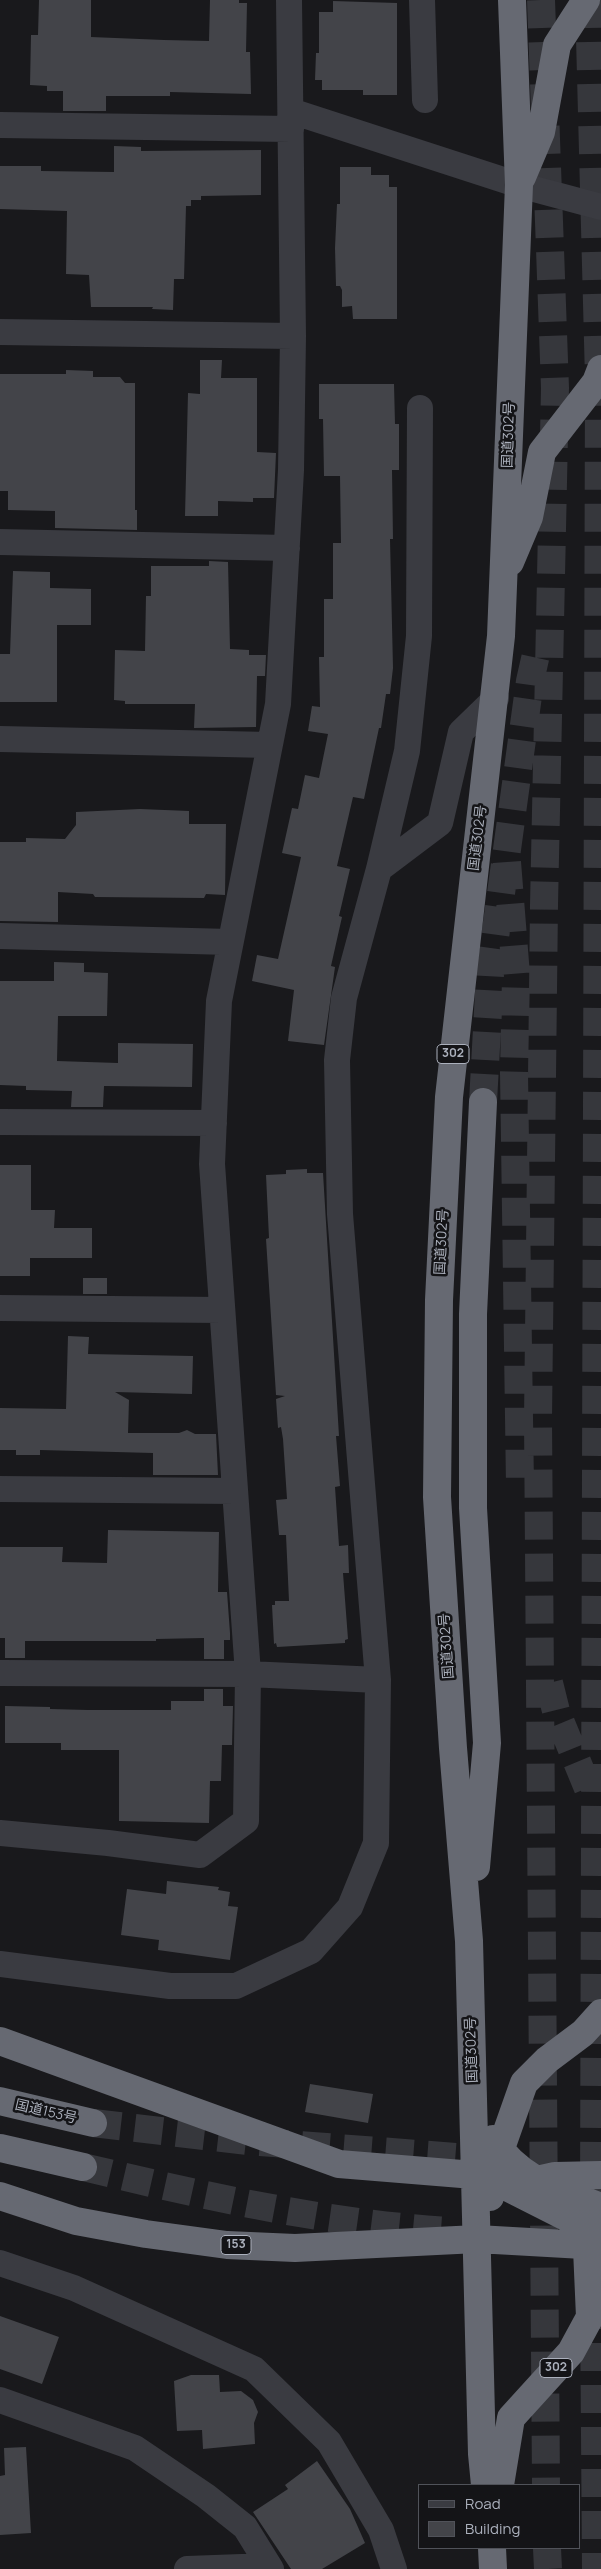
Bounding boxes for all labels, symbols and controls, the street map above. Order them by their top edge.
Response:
street label: 国道302号 [499,402,519,468]
street label: 国道302号 [466,804,490,872]
road number: 302 [437,1044,469,1064]
street label: 国道302号 [432,1208,452,1276]
street label: 国道302号 [436,1612,458,1680]
street label: 国道302号 [462,2017,482,2083]
street label: 国道153号 [13,2097,79,2127]
road number: 153 [221,2236,251,2254]
road number: 302 [540,2358,572,2378]
legend [418,2484,581,2549]
text: Road [465,2493,501,2514]
text: Building [465,2518,520,2539]

